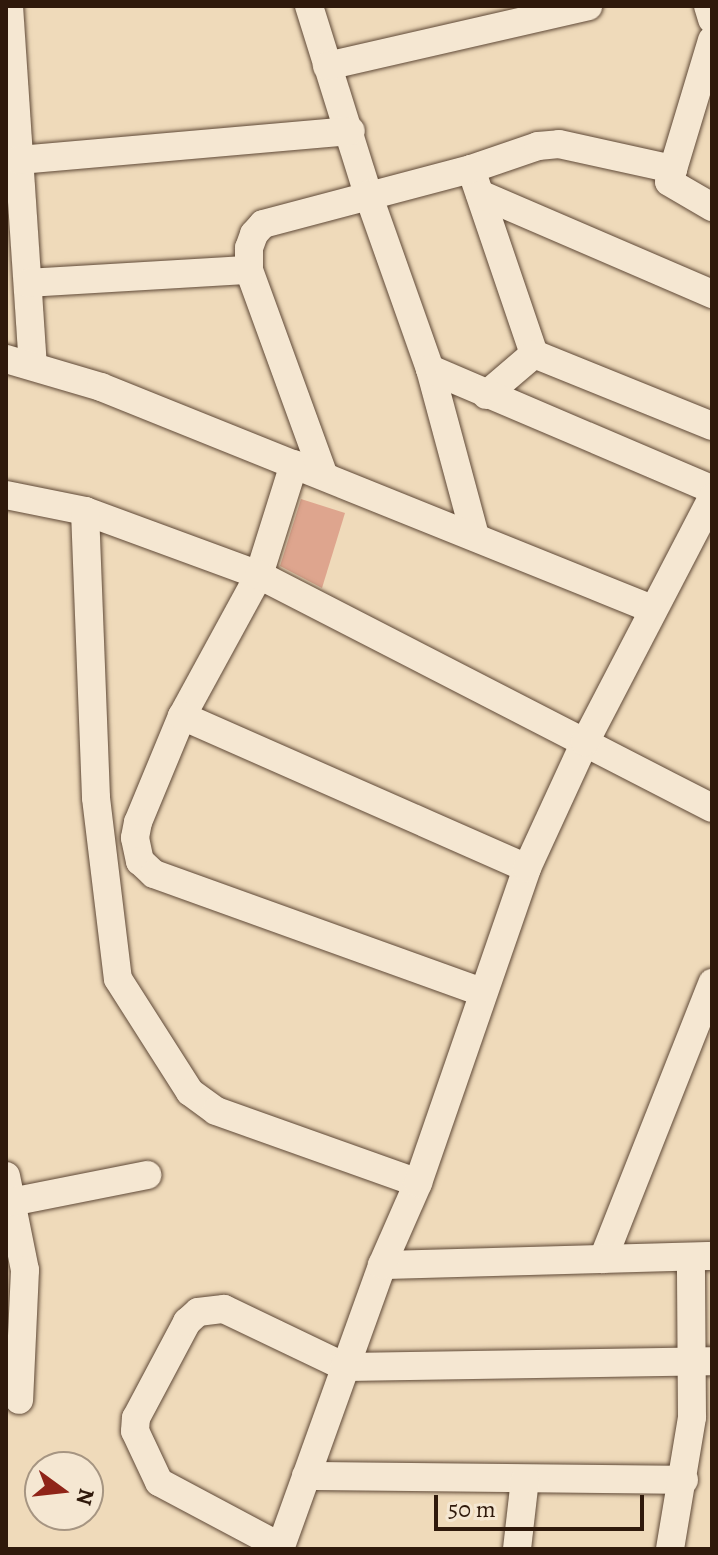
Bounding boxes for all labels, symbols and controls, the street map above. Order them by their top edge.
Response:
north arrow [24,1451,104,1531]
scale bar [438,1479,648,1529]
text: N [69,1485,102,1508]
text: 50 m [448,1493,496,1525]

